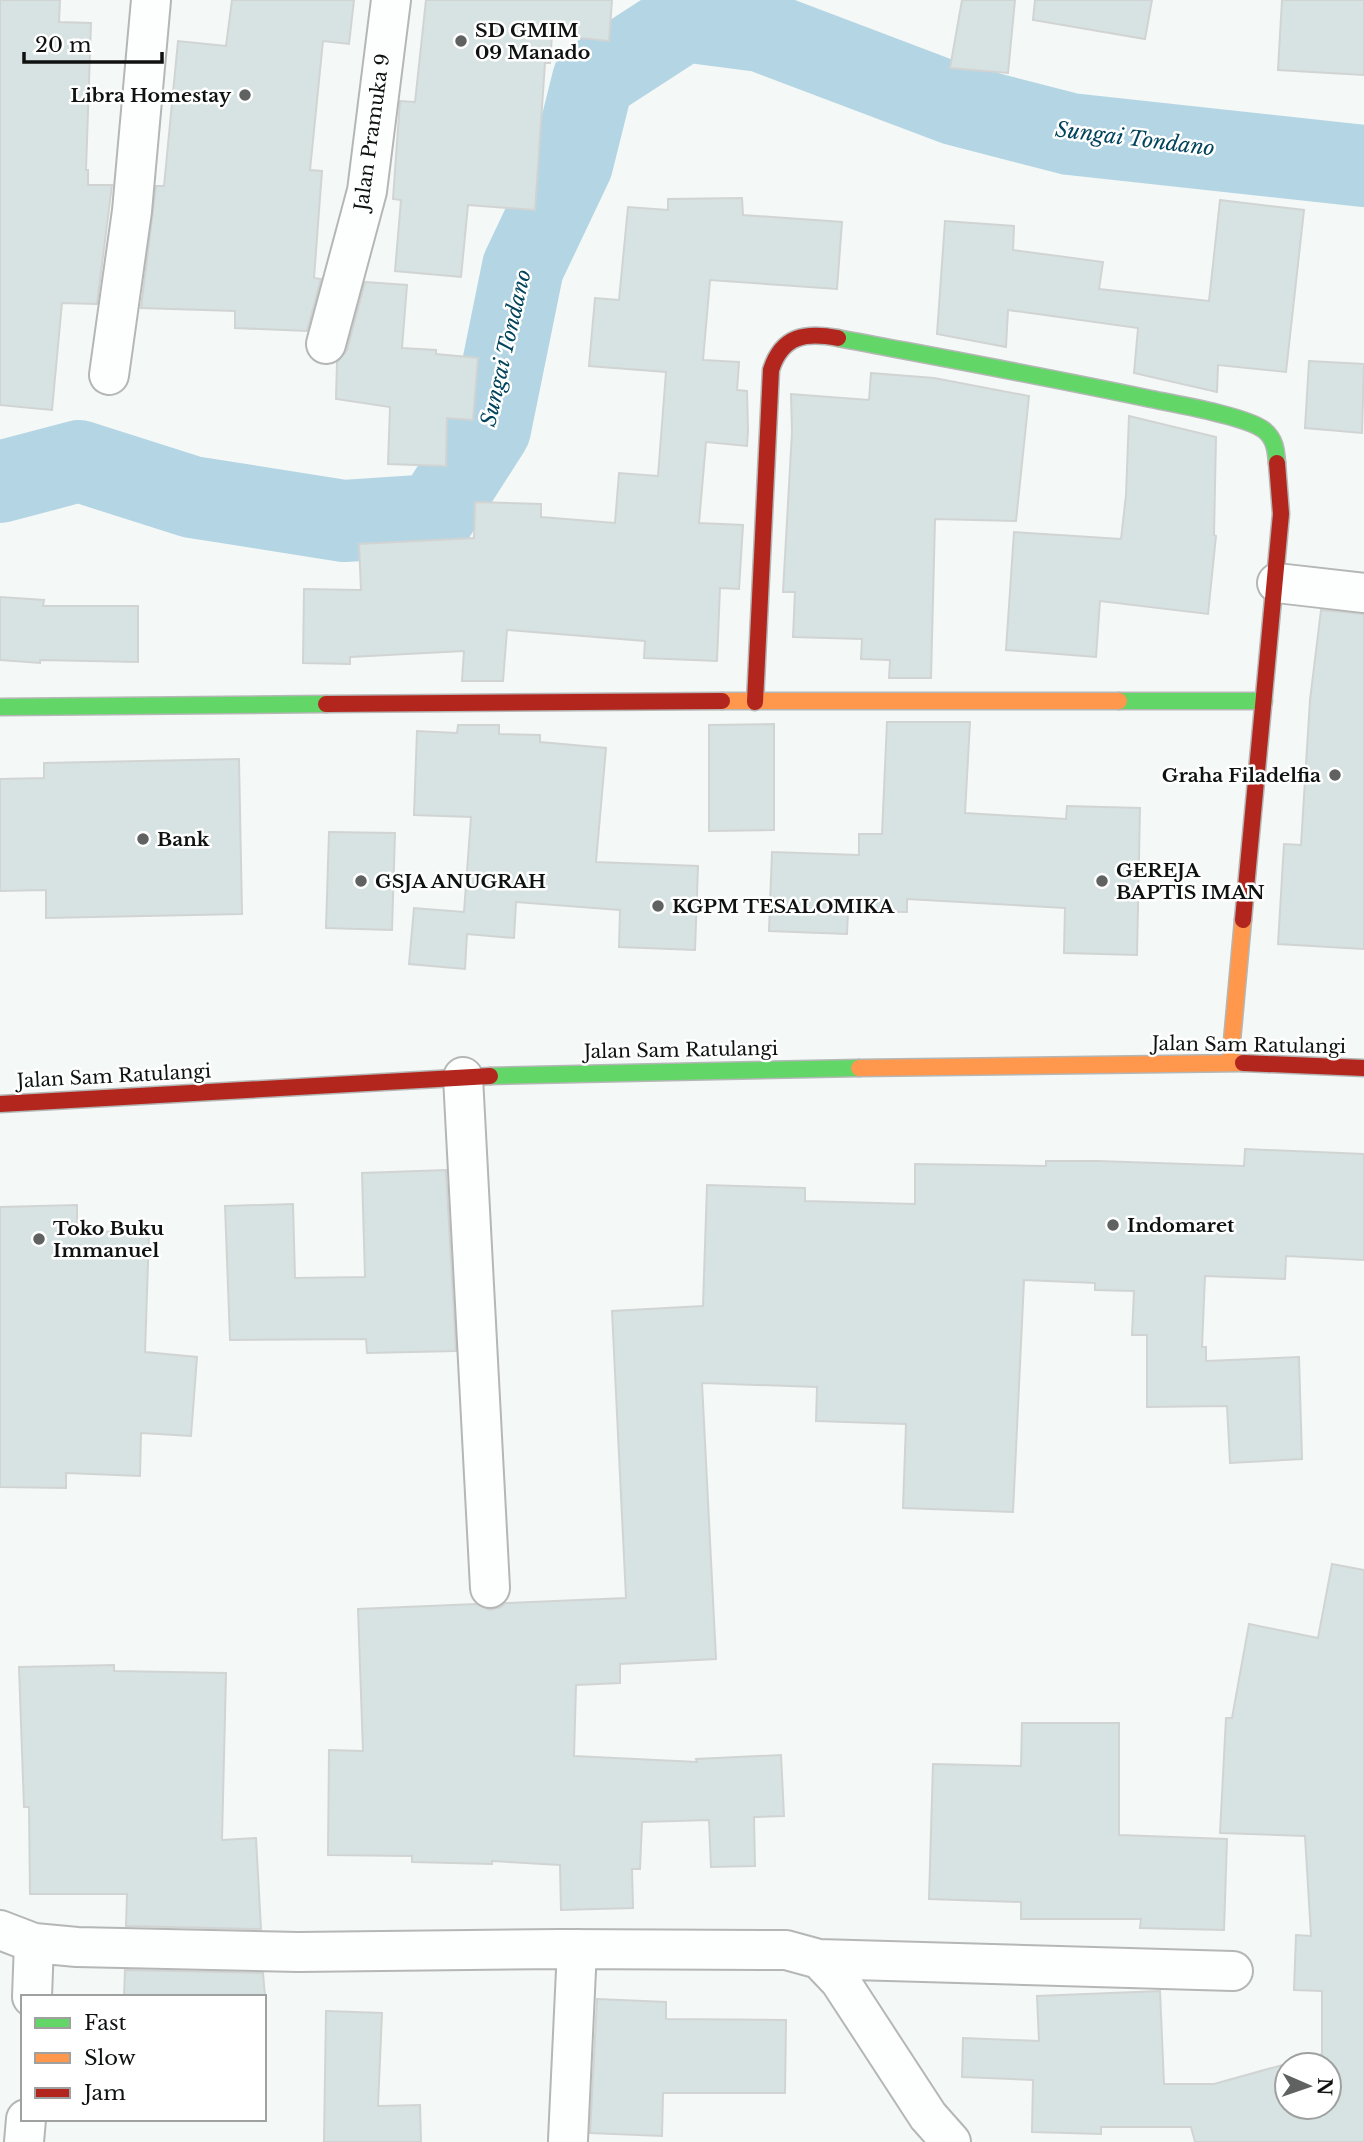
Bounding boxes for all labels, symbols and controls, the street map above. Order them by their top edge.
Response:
place label: SD GMIM 09 Manado [475,19,590,64]
scale bar [24,21,163,65]
text: 20 m [35,32,92,58]
marker: SD GMIM 09 Manado [453,33,469,49]
street label: Jalan Pramuka 9 [349,52,394,215]
place label: Libra Homestay [71,84,232,107]
marker: Libra Homestay [237,87,253,103]
water label: Sungai Tondano [1054,116,1216,162]
water label: Sungai Tondano [475,267,537,429]
place label: Graha Filadelfia [1162,764,1321,787]
marker: Graha Filadelfia [1327,767,1343,783]
place label: Bank [157,828,210,851]
marker: Bank [135,831,151,847]
place label: GEREJA BAPTIS IMAN [1116,859,1265,904]
place label: GSJA ANUGRAH [375,870,546,893]
marker: GSJA ANUGRAH [353,873,369,889]
marker: GEREJA BAPTIS IMAN [1094,873,1110,889]
place label: KGPM TESALOMIKA [672,895,895,918]
marker: KGPM TESALOMIKA [650,898,666,914]
street label: Jalan Sam Ratulangi [1149,1032,1347,1058]
street label: Jalan Sam Ratulangi [581,1037,779,1063]
street label: Jalan Sam Ratulangi [13,1059,212,1093]
place label: Indomaret [1127,1214,1235,1237]
place label: Toko Buku Immanuel [53,1217,165,1262]
marker: Indomaret [1105,1217,1121,1233]
marker: Toko Buku Immanuel [31,1231,47,1247]
legend [21,1995,266,2121]
text: Fast [84,2010,126,2036]
text: Slow [84,2045,136,2071]
north arrow [1273,2051,1343,2121]
text: N [1313,2077,1336,2096]
text: Jam [81,2080,126,2106]

